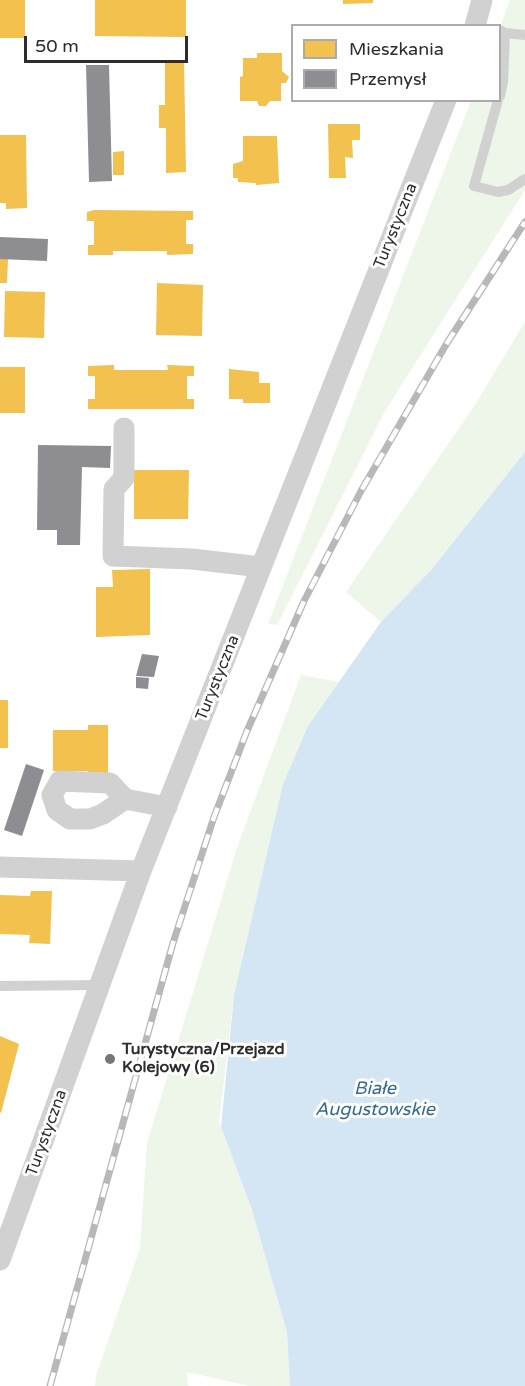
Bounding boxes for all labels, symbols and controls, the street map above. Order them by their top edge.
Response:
scale bar [27,24,190,62]
legend [291,24,501,102]
text: 50 m [35,35,79,57]
text: Mieszkania [349,38,444,60]
text: Przemysł [349,68,426,90]
street label: Turystyczna [370,180,422,272]
street label: Turystyczna [192,632,244,724]
place label: Turystyczna/Przejazd Kolejowy (6) [122,1040,285,1078]
marker: Turystyczna/Przejazd Kolejowy (6) [103,1052,117,1066]
water label: Białe Augustowskie [315,1078,435,1120]
street label: Turystyczna [22,1087,72,1179]

